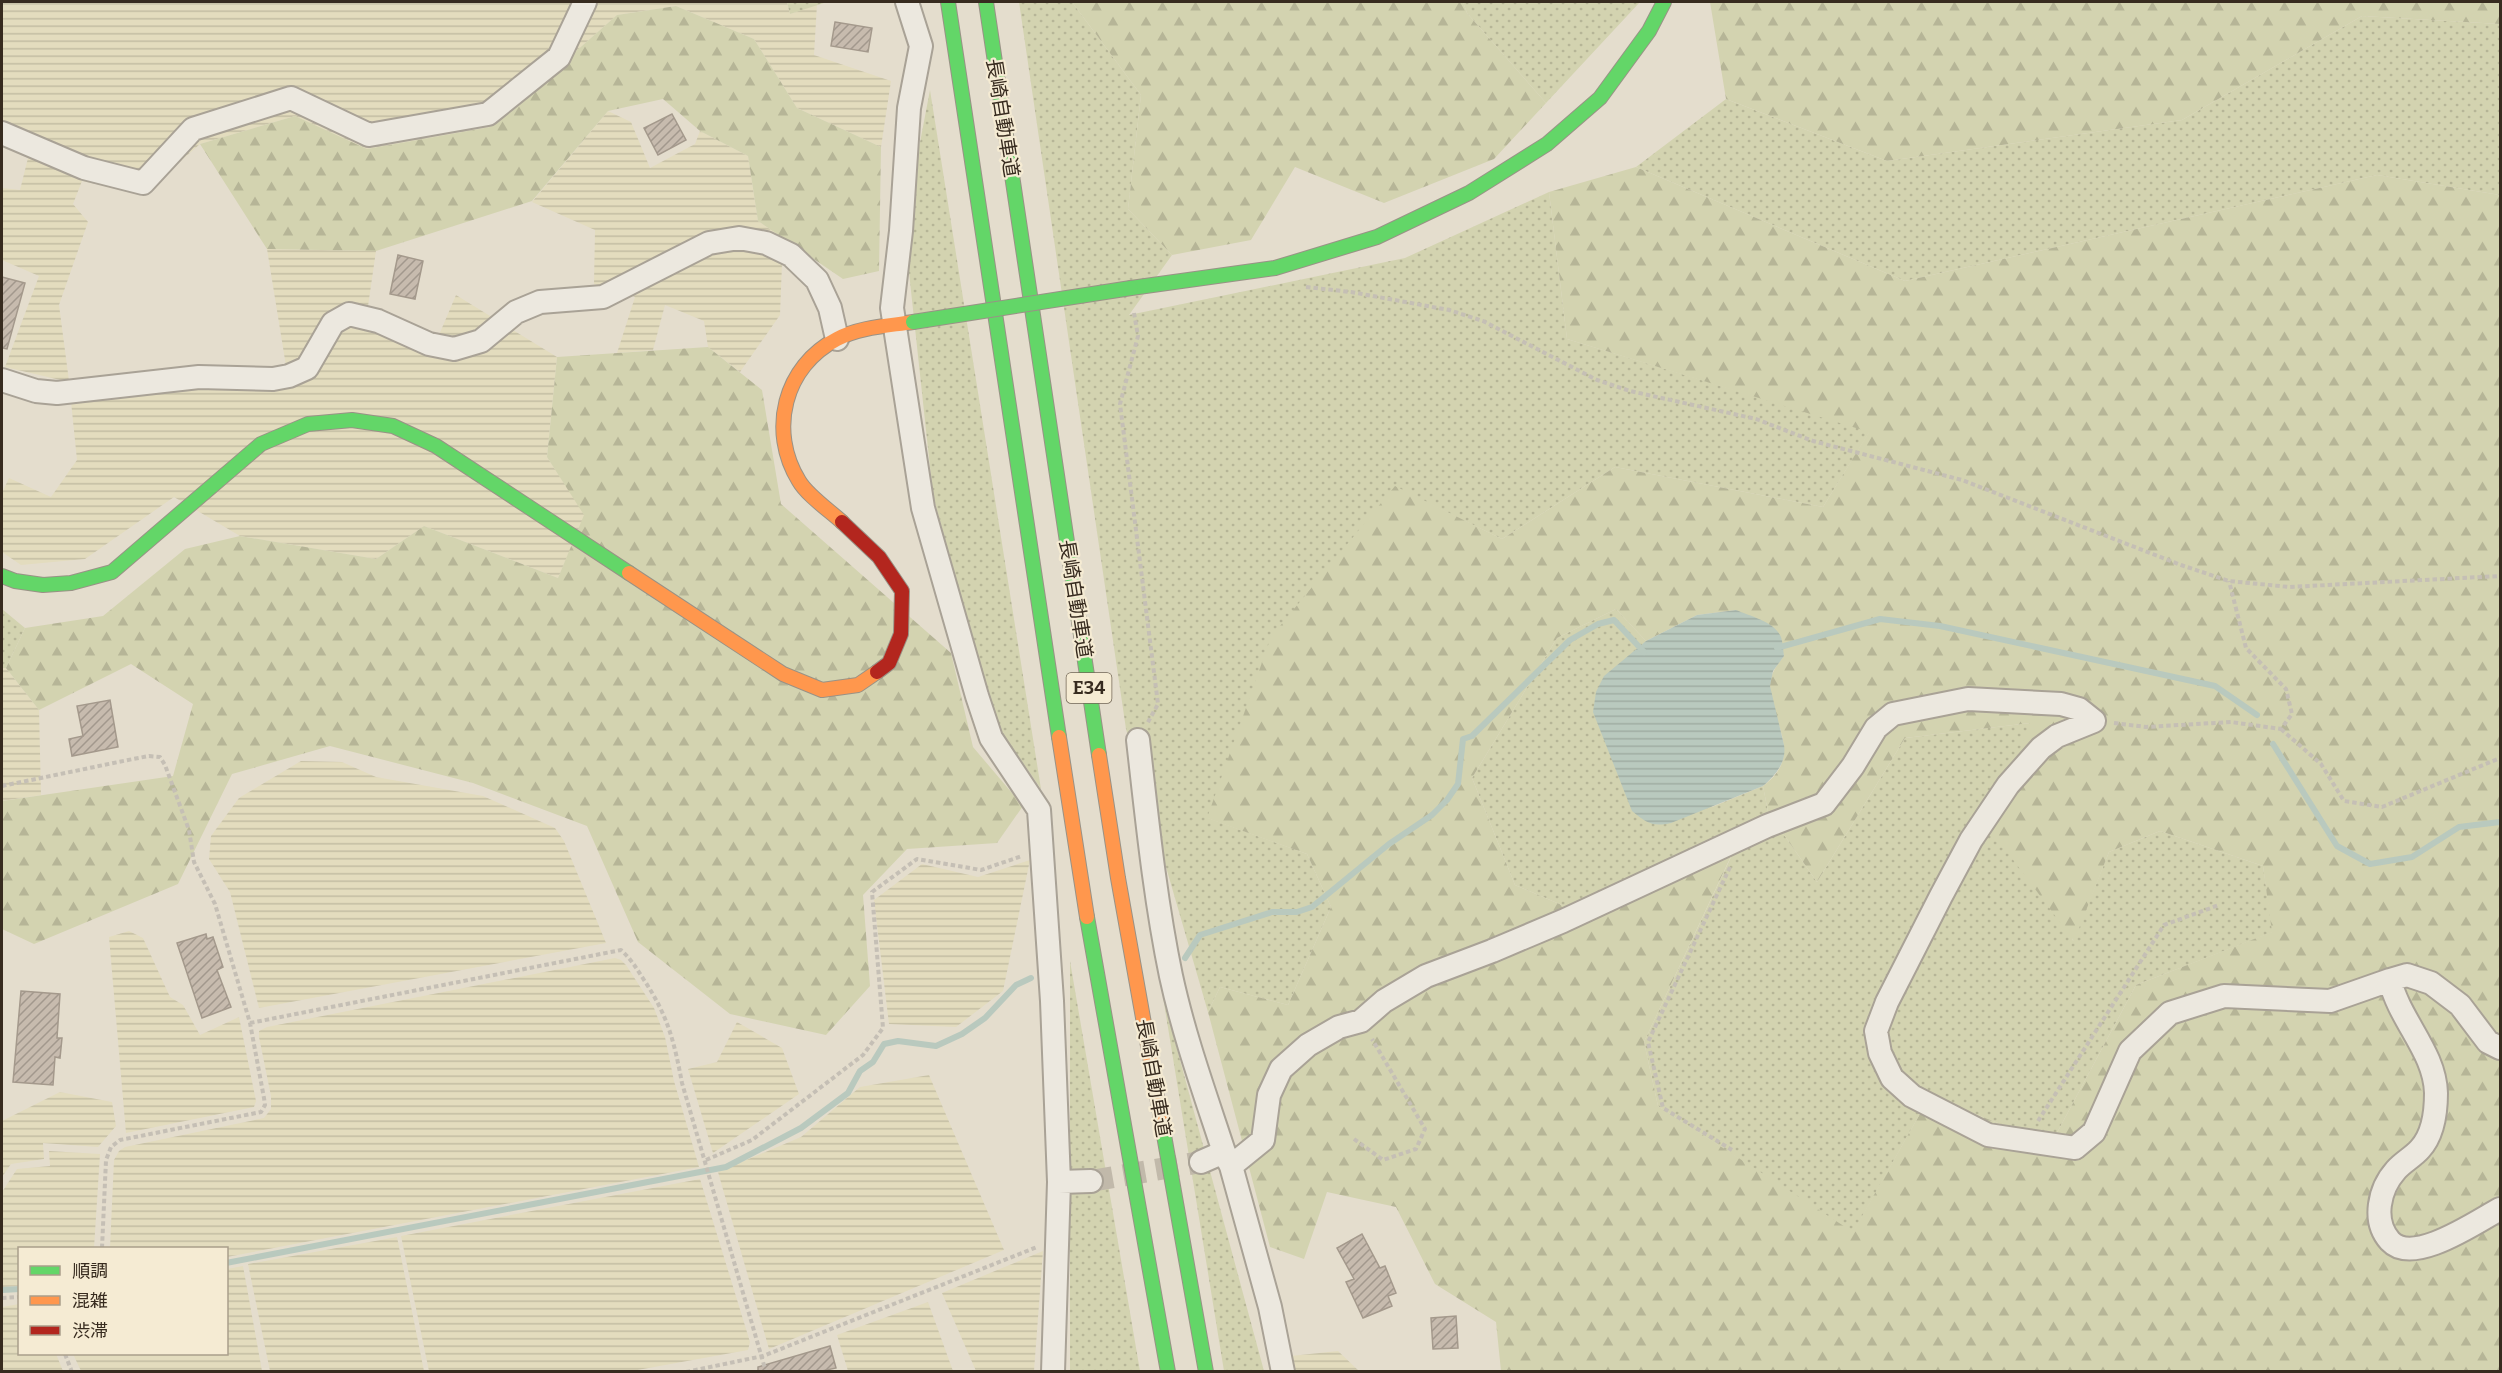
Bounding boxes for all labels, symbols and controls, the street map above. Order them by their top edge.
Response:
street label: 長崎自動車道 [982,57,1024,179]
street label: 長崎自動車道 [1055,538,1097,660]
road number: E34 [1066,673,1112,703]
street label: 長崎自動車道 [1132,1017,1176,1139]
legend [18,1247,228,1355]
text: 順調 [72,1260,108,1282]
text: 混雑 [72,1290,108,1312]
text: 渋滞 [72,1320,108,1342]

